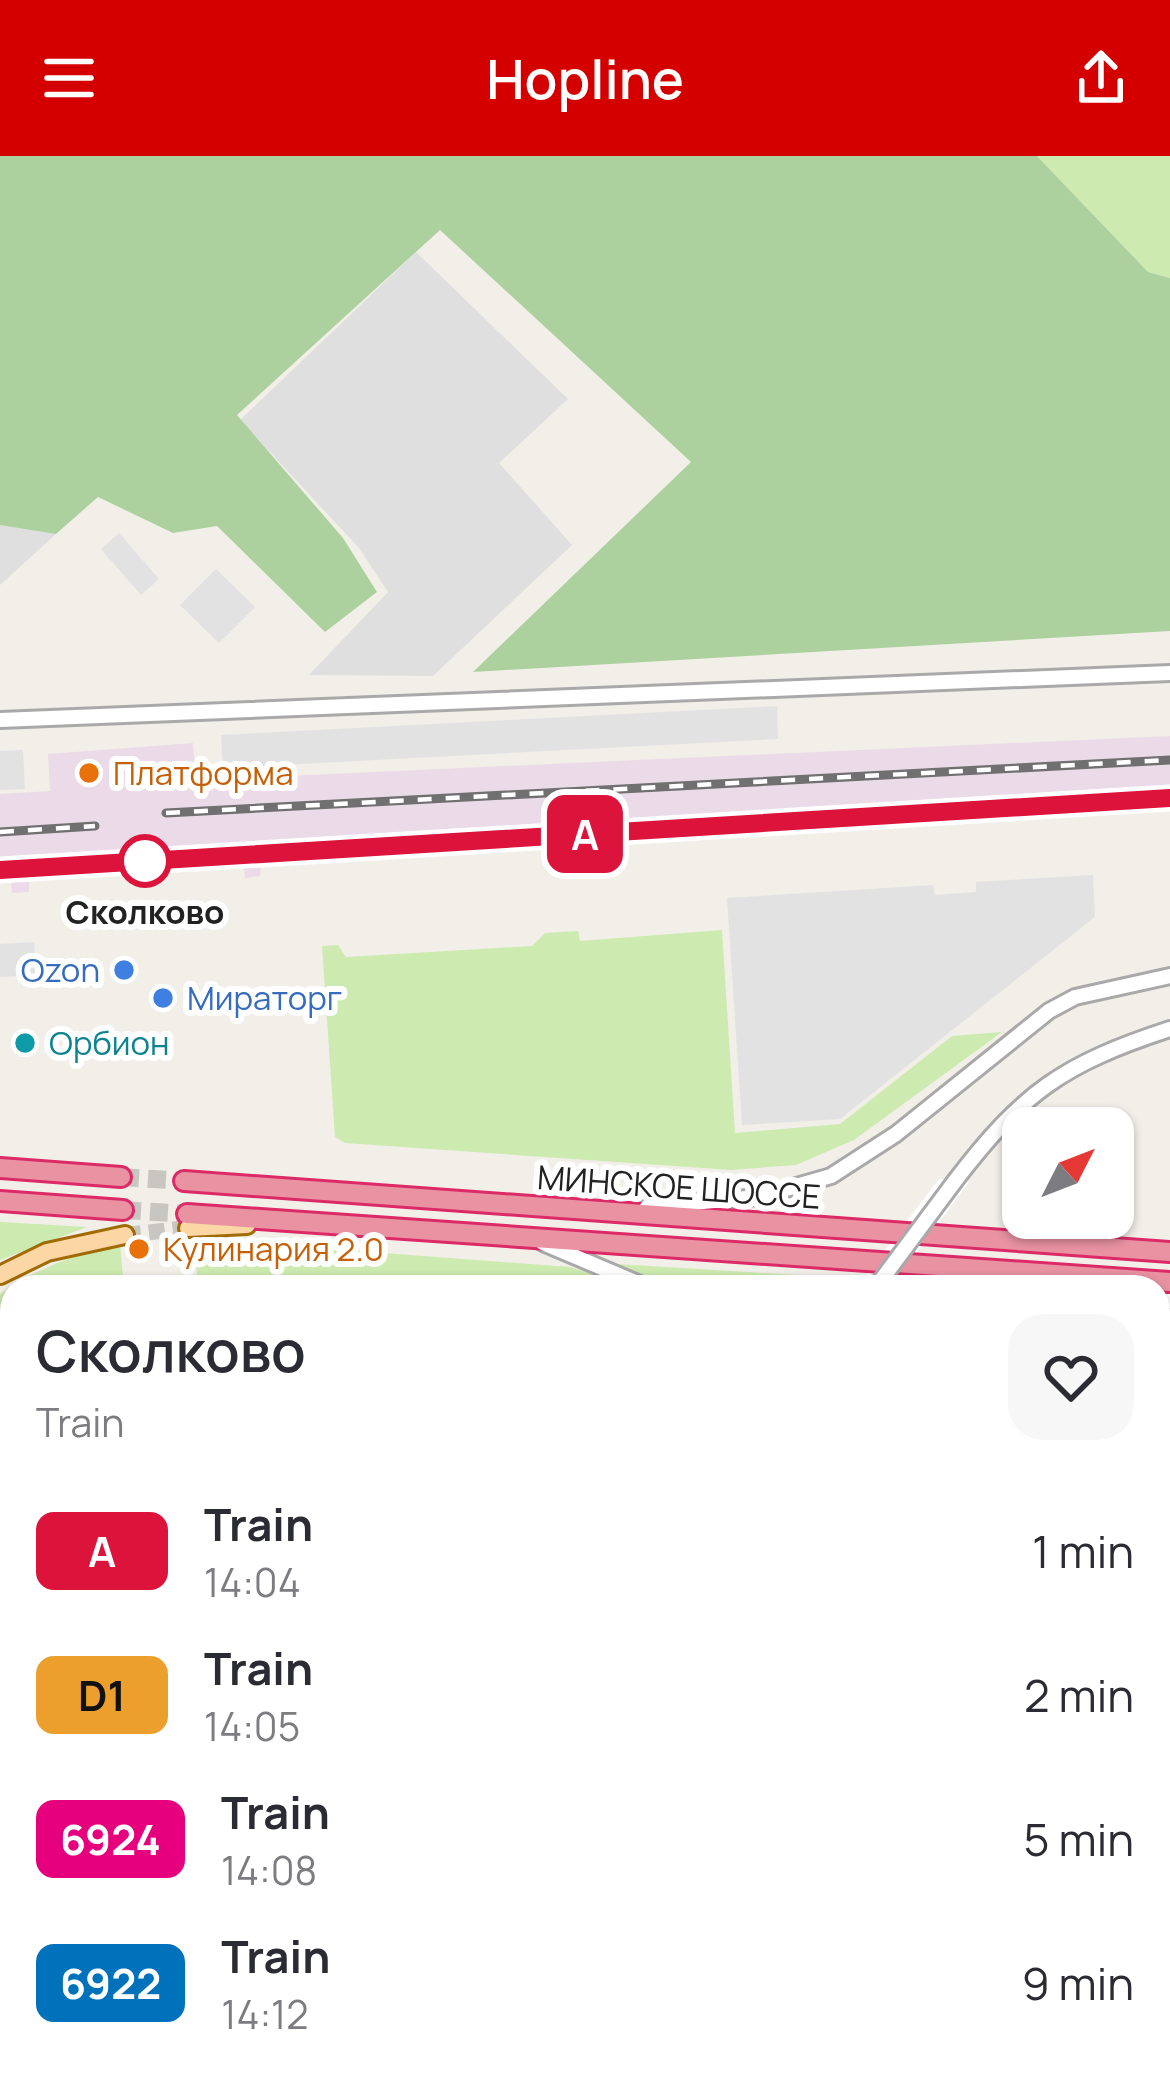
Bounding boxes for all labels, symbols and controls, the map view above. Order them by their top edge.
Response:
text: Hopline [486,41,684,115]
icon: menu [36,45,102,111]
icon: share [1068,45,1134,111]
place label: Платформа [113,750,294,795]
marker: Платформа [76,760,102,786]
line badge: A [546,795,624,873]
text: A [571,805,599,863]
marker: Сколково [120,836,170,886]
place label: Сколково [66,889,224,934]
place label: Ozon [21,947,100,992]
marker: Ozon [111,957,137,983]
place label: Мираторг [187,975,342,1020]
marker: Мираторг [150,985,176,1011]
place label: Орбион [49,1020,169,1065]
marker: Орбион [12,1030,38,1056]
north arrow [1002,1107,1134,1239]
map controls [1002,1107,1134,1239]
street label: МИНСКОЕ ШОССЕ [536,1154,822,1219]
place label: Кулинария 2.0 [163,1226,384,1271]
marker: Кулинария 2.0 [126,1236,152,1262]
text: Сколково [36,1311,306,1389]
button: heart [1008,1314,1134,1440]
text: Train [36,1395,125,1449]
text: Train [204,1493,313,1555]
text: 1 min [1032,1520,1134,1582]
text: A [88,1522,116,1580]
text: 14:04 [204,1555,301,1609]
text: Train [204,1637,313,1699]
text: 2 min [1024,1664,1134,1726]
text: D1 [78,1666,126,1724]
text: 14:05 [204,1699,300,1753]
text: Train [221,1781,330,1843]
text: 5 min [1024,1808,1134,1870]
text: 6924 [60,1810,161,1868]
text: 14:08 [221,1843,317,1897]
text: Train [221,1925,330,1987]
text: 9 min [1022,1952,1134,2014]
text: 6922 [60,1954,161,2012]
text: 14:12 [221,1987,309,2041]

